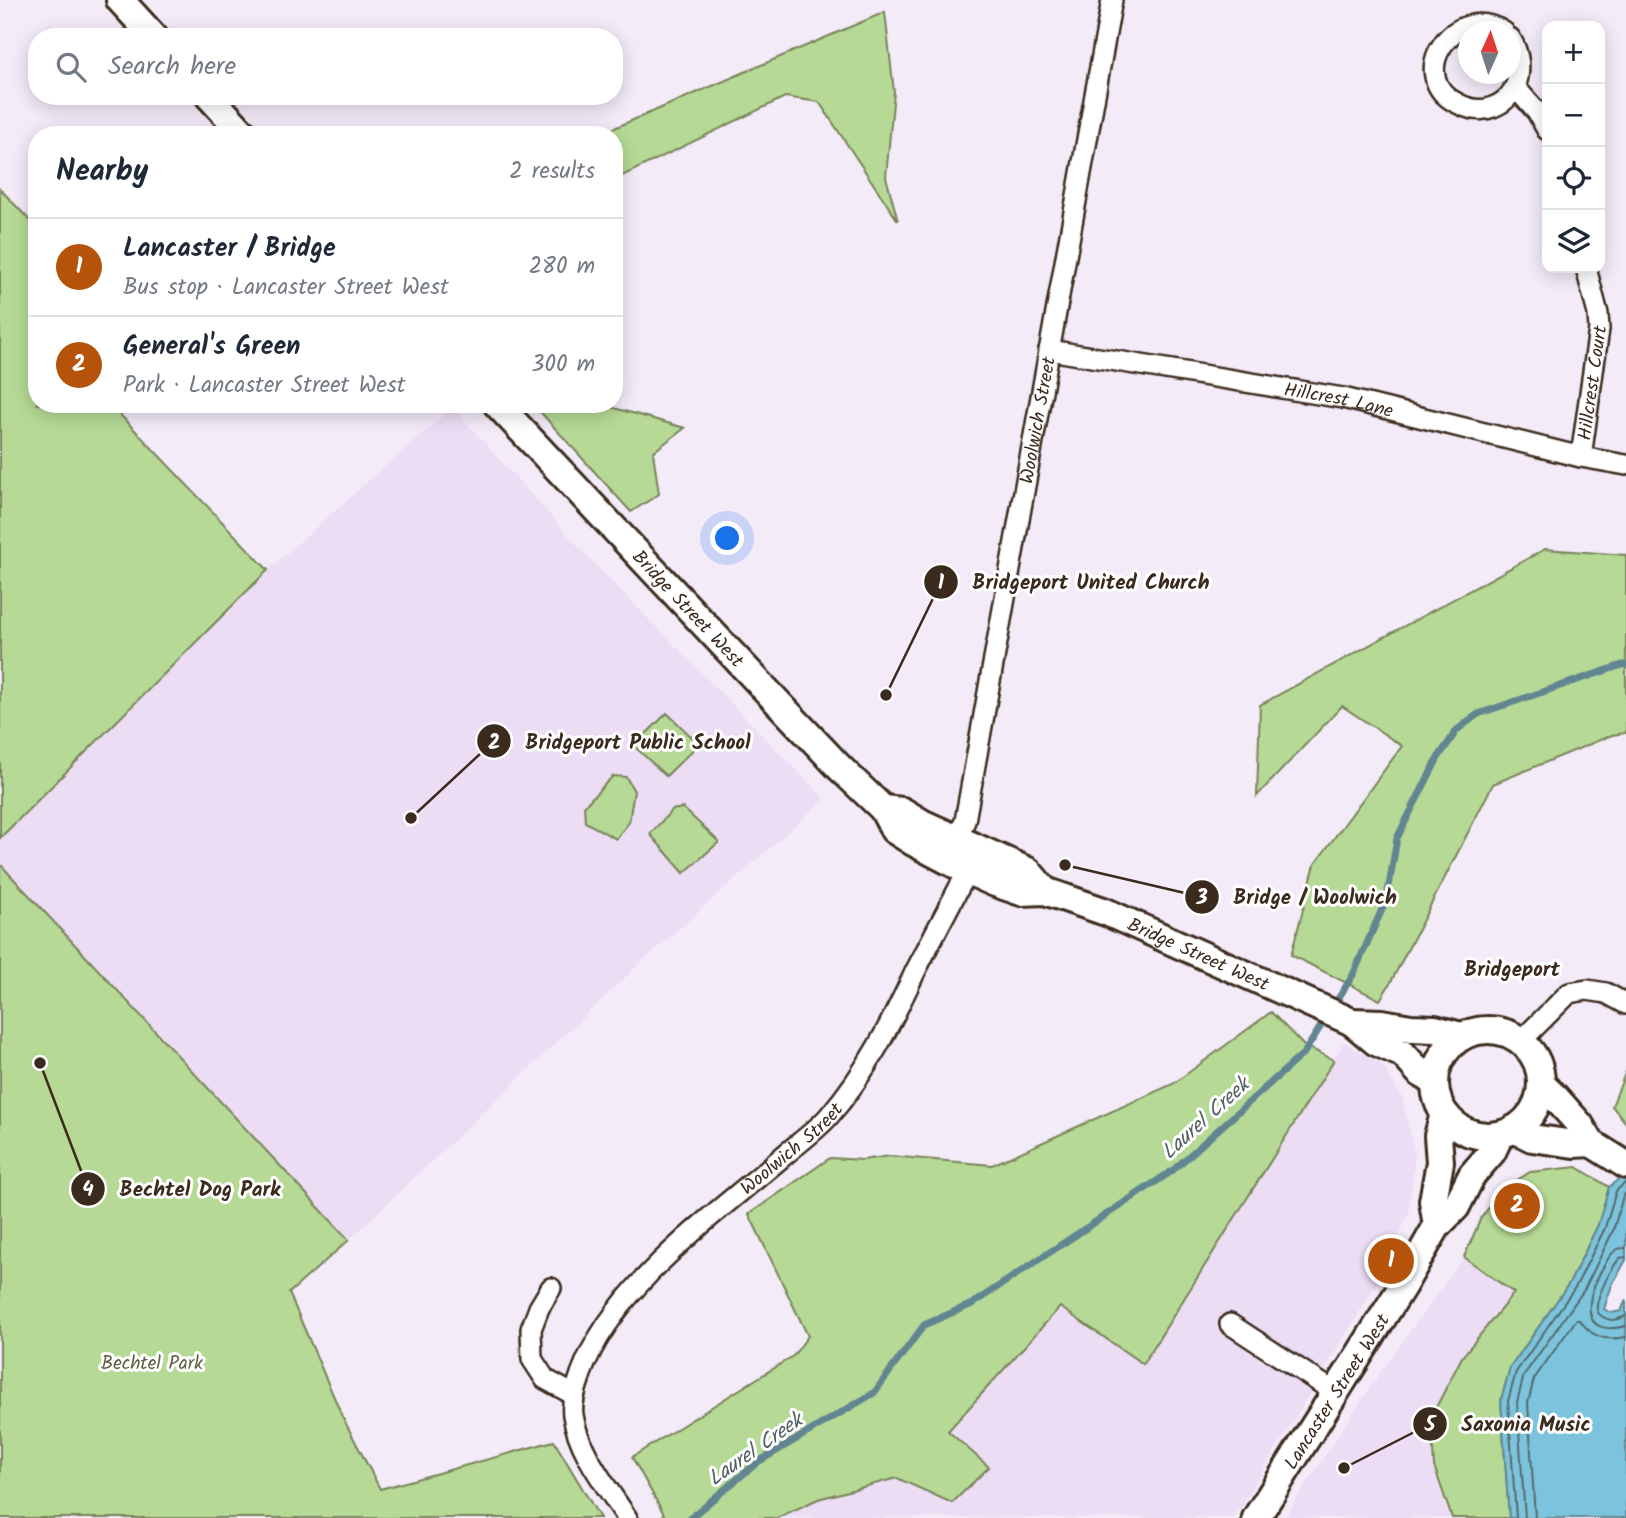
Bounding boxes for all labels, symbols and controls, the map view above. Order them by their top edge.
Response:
north arrow [1458,21,1521,84]
map controls [1542,21,1605,273]
button: + [1542,21,1605,84]
search box [28,28,623,105]
text: Search here [108,46,236,88]
icon: search [52,48,90,86]
button: − [1542,84,1605,147]
button: locate [1542,147,1605,210]
text: Nearby [56,148,148,196]
text: 2 results [509,154,595,190]
button: layers [1542,210,1605,273]
text: Lancaster / Bridge [123,228,336,270]
text: 1 [76,249,82,285]
text: 280 m [529,249,595,285]
text: Bus stop · Lancaster Street West [123,270,449,306]
street label: Hillcrest Court [1571,323,1616,442]
text: General's Green [123,326,300,368]
text: 2 [72,347,86,383]
text: 300 m [531,347,595,383]
street label: Woolwich Street [1013,354,1065,486]
text: Park · Lancaster Street West [123,368,406,404]
street label: Hillcrest Lane [1282,376,1397,427]
your location [710,521,744,555]
street label: Bridge Street West [624,544,751,676]
callout: Bridgeport United Church [923,561,1224,603]
text: 1 [938,567,945,600]
text: Bridgeport United Church [972,567,1210,600]
callout: Bridgeport Public School [476,720,764,762]
text: 2 [488,727,500,760]
text: Bridgeport Public School [525,727,751,760]
callout: Bridge / Woolwich [1184,876,1411,918]
text: 3 [1195,882,1208,915]
text: Bridge / Woolwich [1233,882,1397,915]
street label: Bridge Street West [1122,910,1274,1000]
district label: Bridgeport [1464,954,1560,987]
water label: Laurel Creek [1154,1068,1260,1168]
street label: Woolwich Street [734,1096,852,1203]
callout: Bechtel Dog Park [70,1168,294,1210]
text: 4 [82,1174,94,1207]
text: Bechtel Dog Park [120,1174,281,1207]
pin: 2 [1494,1180,1540,1232]
pin: 1 [1368,1235,1414,1287]
street label: Lancaster Street West [1277,1308,1399,1476]
park label: Bechtel Park [101,1349,203,1379]
water label: Laurel Creek [701,1403,813,1495]
callout: Saxonia Music [1412,1403,1604,1445]
text: 5 [1424,1409,1438,1442]
text: Saxonia Music [1461,1409,1591,1442]

